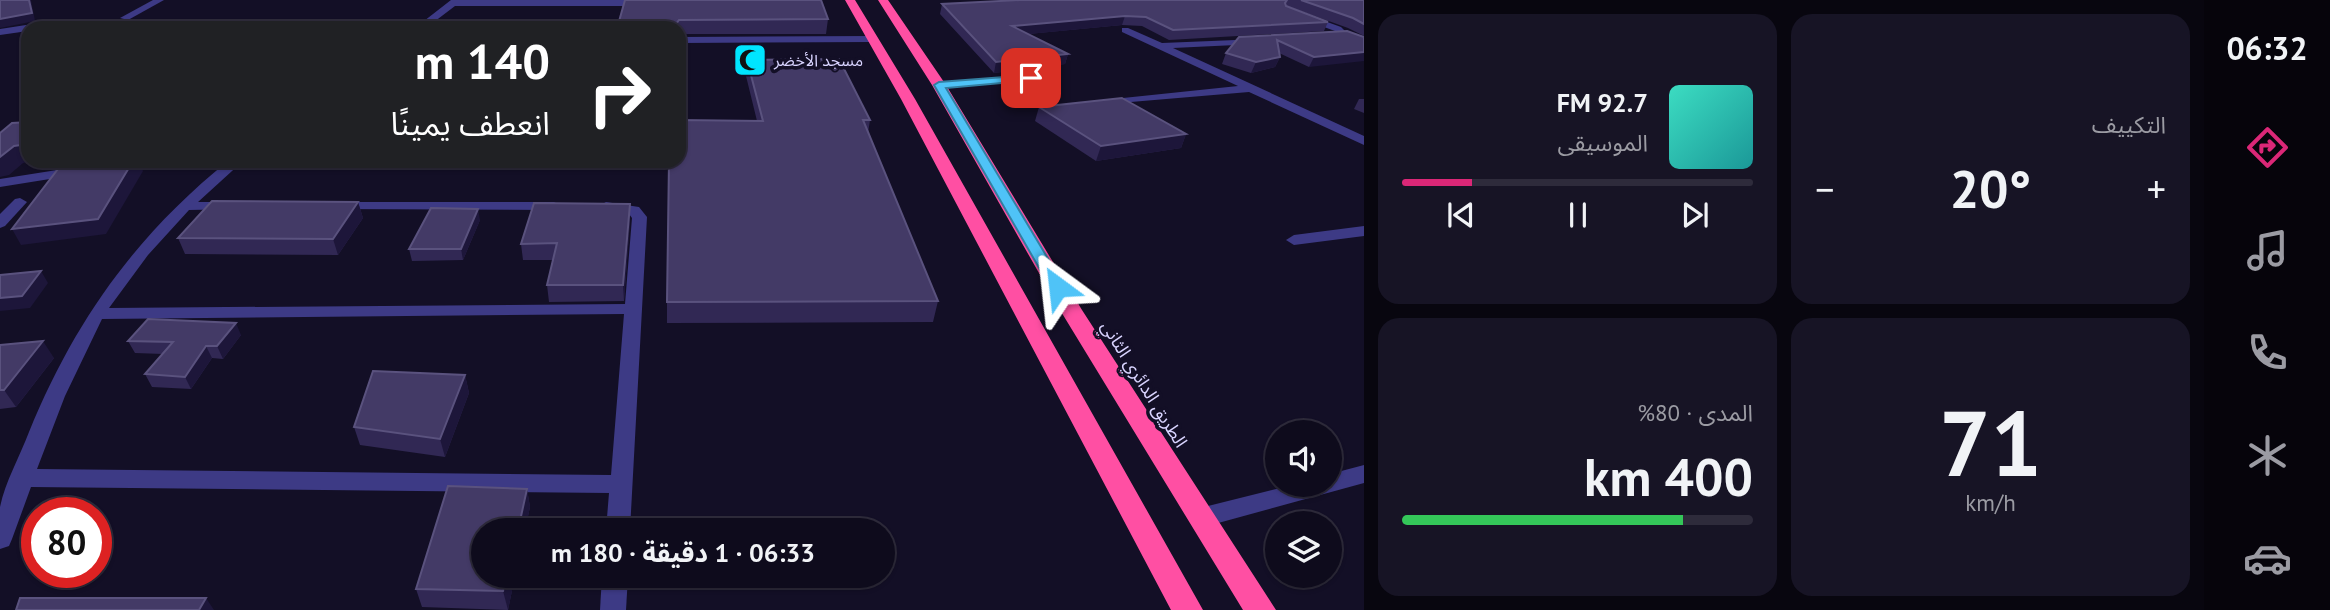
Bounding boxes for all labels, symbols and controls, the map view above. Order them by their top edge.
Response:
text: 06:32 [2226,27,2308,69]
text: 140 m [415,29,550,93]
mosque icon: مسجد الأخضر [731,41,769,79]
pin [1001,48,1061,108]
icon: right [574,49,665,140]
place label: مسجد الأخضر [773,50,863,70]
icon: arrive [1012,59,1050,97]
text: 92.7 FM [1557,86,1648,119]
text: انعطف يمينًا [390,102,550,144]
text: التكييف [2092,110,2166,139]
icon: directions [2243,123,2292,172]
text: الموسيقى [1557,128,1648,157]
text: 20° [1950,155,2031,222]
text: − [1815,164,1834,213]
text: + [2147,164,2166,213]
icon: previous [1442,196,1480,234]
icon: pause [1559,196,1597,234]
icon: next [1676,196,1714,234]
icon: music [2243,226,2292,275]
position arrow [1021,250,1095,324]
street label: الطريق الدائري الثاني [1094,316,1193,453]
icon: phone [2243,328,2292,377]
text: 71 [1939,383,2042,501]
text: المدى · 80% [1637,398,1753,427]
map controls [1265,420,1342,588]
button: sound [1265,420,1342,497]
icon: climate [2243,431,2292,480]
text: 400 km [1584,443,1753,510]
text: km/h [1965,488,2016,517]
speed limit sign: 80 [21,497,112,588]
button: layers [1265,511,1342,588]
icon: car [2243,534,2292,583]
text: 06:33 · 1 دقيقة · 180 m [551,536,815,569]

